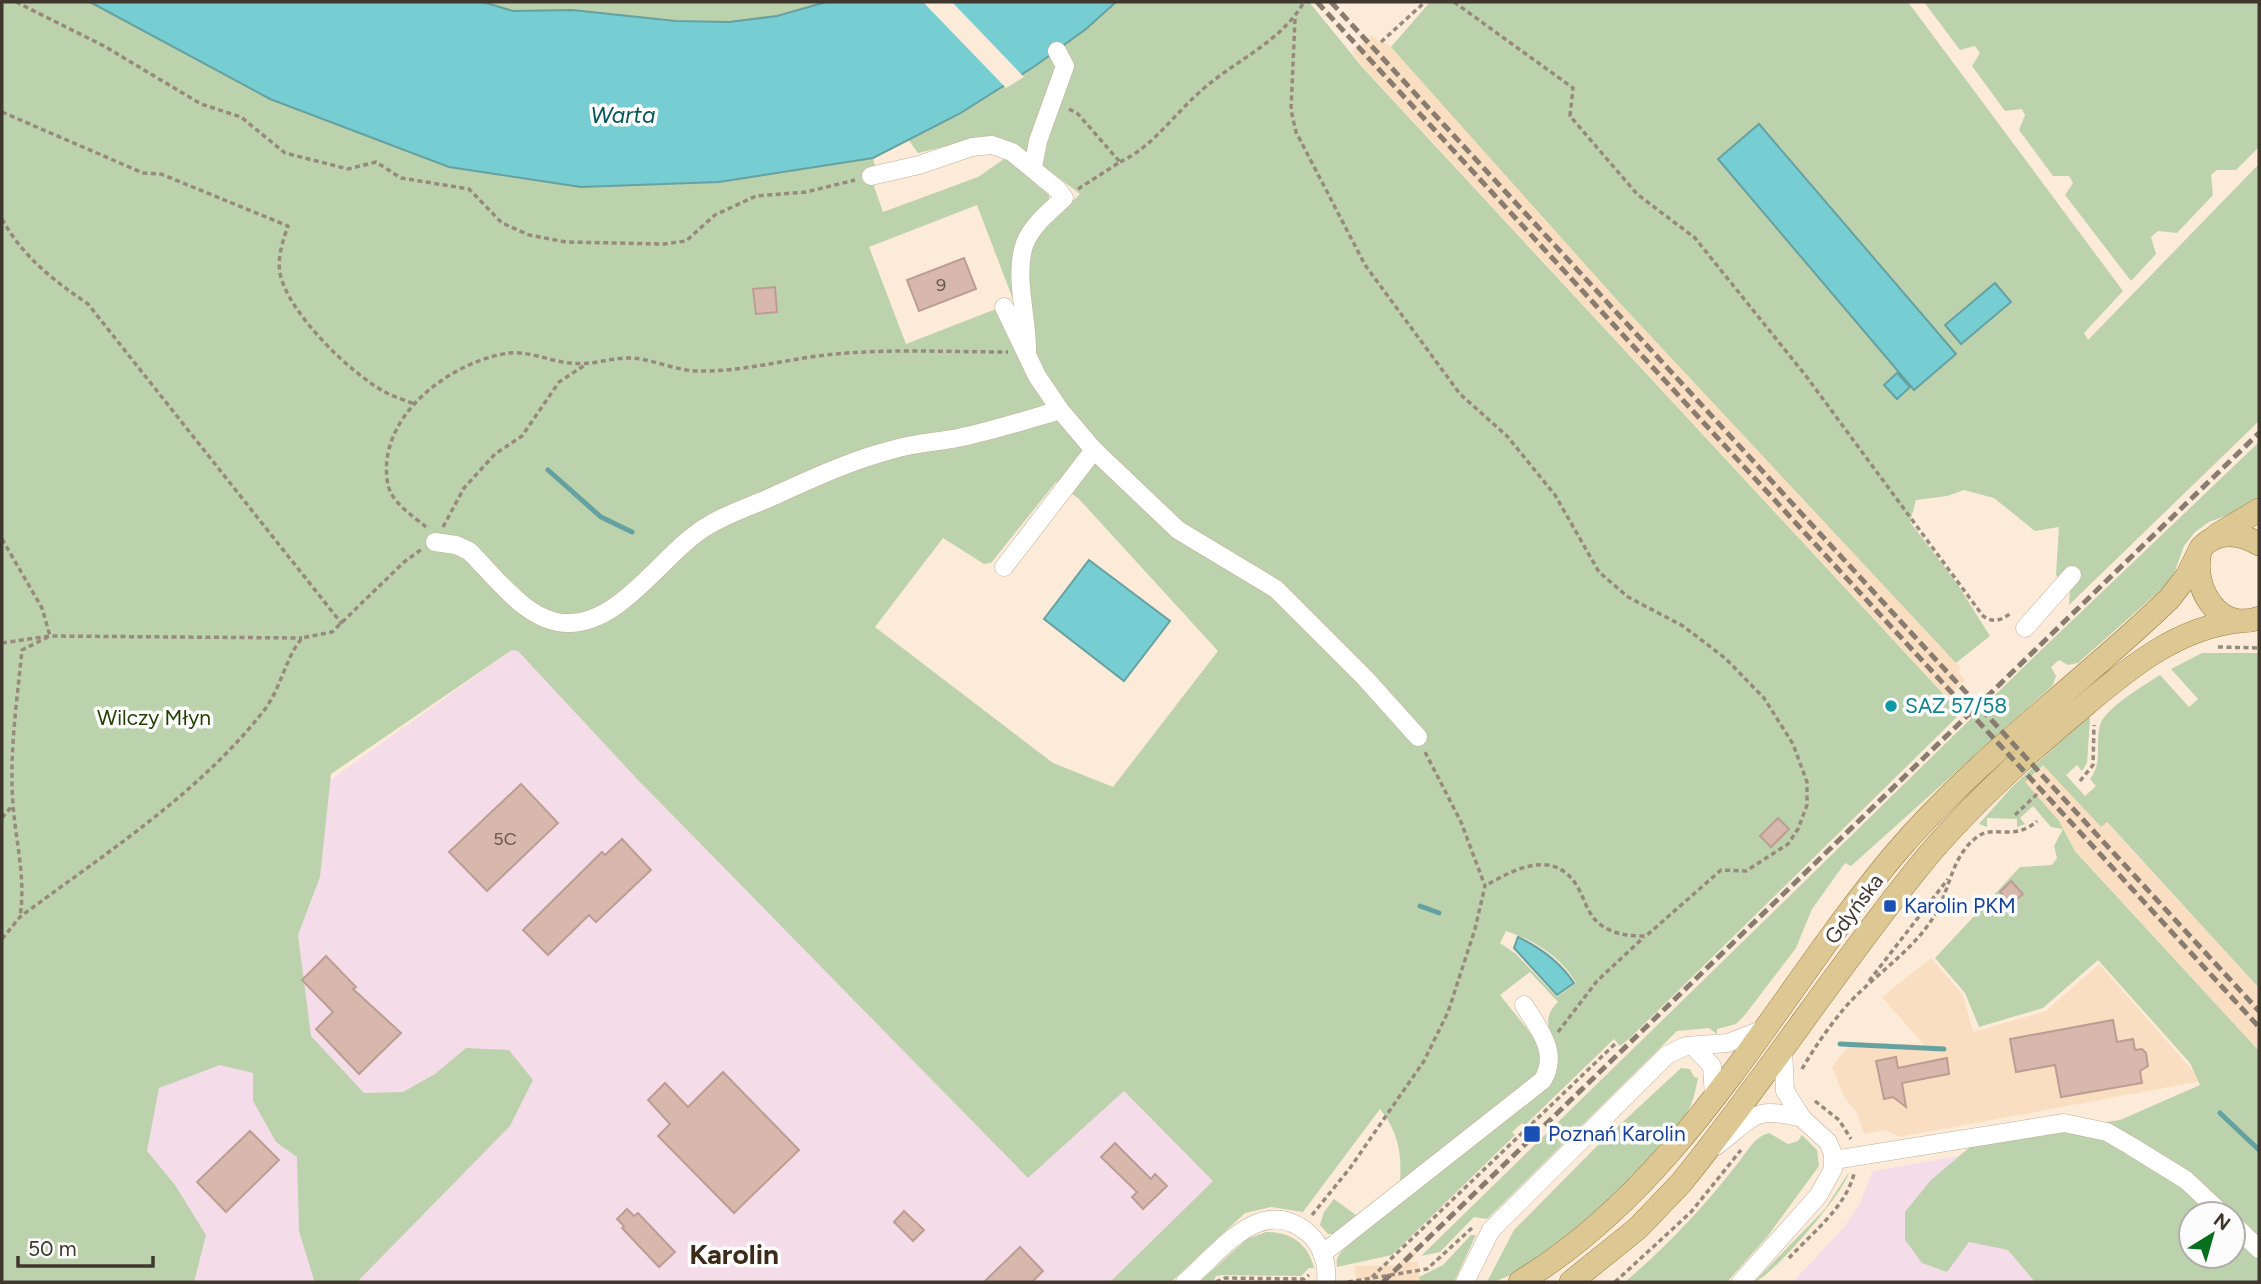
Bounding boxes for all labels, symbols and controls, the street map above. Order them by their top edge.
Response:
water label: Warta [591,101,655,129]
house number: 9 [936,274,946,296]
place label: SAZ 57/58 [1905,693,2007,718]
marker: SAZ 57/58 [1883,698,1899,714]
park label: Wilczy Młyn [97,705,211,730]
house number: 5C [493,828,517,850]
street label: Gdyńska [1819,869,1888,949]
place label: Karolin PKM [1904,893,2016,918]
marker: Karolin PKM [1882,898,1898,914]
place label: Poznań Karolin [1548,1121,1686,1146]
marker: Poznań Karolin [1522,1124,1542,1144]
north arrow [2177,1200,2247,1270]
text: N [2209,1208,2235,1235]
scale bar [18,1224,152,1268]
text: 50 m [28,1236,77,1261]
district label: Karolin [689,1237,779,1271]

